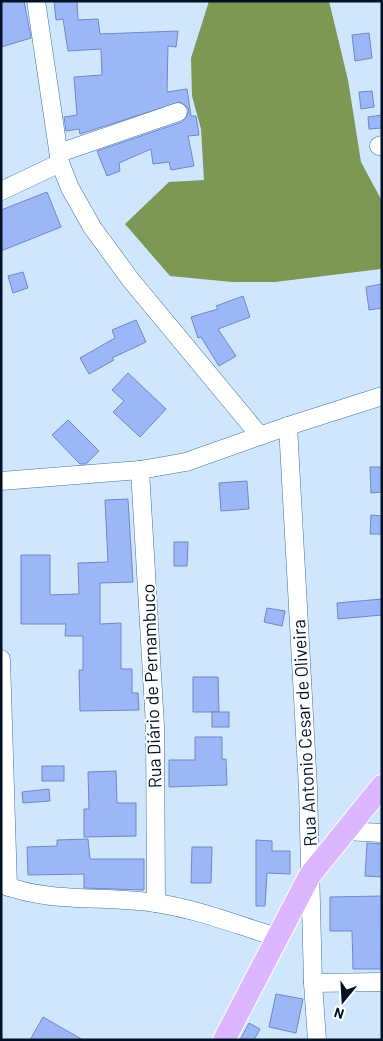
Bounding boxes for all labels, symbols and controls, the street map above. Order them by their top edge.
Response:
street label: Rua Diário de Pernambuco [136,583,166,789]
street label: Rua Antonio Cesar de Oliveira [287,619,321,847]
north arrow [318,976,368,1026]
text: N [332,1004,346,1023]

